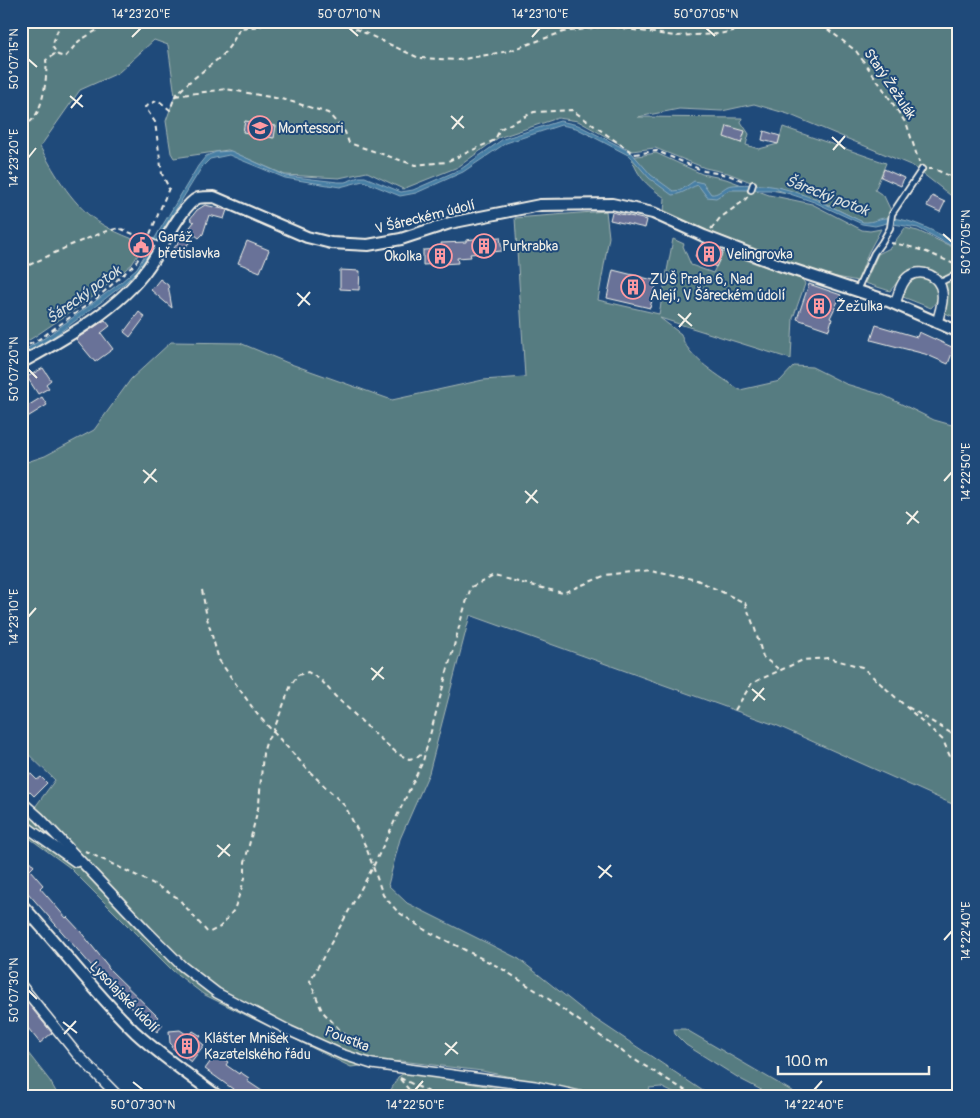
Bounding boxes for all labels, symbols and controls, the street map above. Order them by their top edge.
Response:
text: 14°23'20"E [112,7,170,22]
text: 50°07'10"N [318,7,380,22]
text: 14°23'10"E [512,7,568,22]
text: 50°07'05"N [674,7,738,22]
text: 50°07'15"N [7,28,22,90]
street label: Starý Žežulák [860,46,920,123]
school or university icon: Montessori [247,115,273,141]
place label: Montessori [278,120,344,137]
text: 14°23'20"E [7,129,22,187]
water label: Šárecký potok [783,171,873,221]
street label: V Šáreckém údolí [373,195,477,238]
text: 50°07'05"N [959,210,974,274]
place label: Garáž břetislavka [158,229,220,262]
public building icon: Garáž břetislavka [128,232,154,258]
building icon: Purkrabka [471,233,497,259]
place label: Purkrabka [502,238,558,255]
building icon: Velingrovka [696,241,722,267]
building icon: Okolka [427,243,453,269]
place label: Velingrovka [726,246,793,263]
place label: Okolka [384,248,422,265]
water label: Šárecký potok [42,260,126,328]
place label: ZUŠ Praha 6, Nad Alejí, V Šáreckém údolí [650,270,785,304]
building icon: ZUŠ Praha 6, Nad Alejí, V Šáreckém údolí [620,274,646,300]
building icon: Žežulka [806,293,832,319]
place label: Žežulka [836,298,883,315]
text: 50°07'20"N [7,337,22,401]
text: 14°22'50"E [959,443,974,501]
text: 14°23'10"E [7,589,22,645]
text: 14°22'40"E [959,902,974,960]
text: 50°07'30"N [7,958,22,1022]
street label: Lysolajské údolí [86,958,162,1036]
street label: Poustka [322,1023,372,1055]
place label: Klášter Mnišek Kazatelského řádu [204,1030,311,1063]
building icon: Klášter Mnišek Kazatelského řádu [174,1033,200,1059]
scale bar [778,1043,929,1075]
text: 100 m [785,1052,828,1071]
text: 50°07'30"N [111,1098,175,1113]
text: 14°22'50"E [386,1098,444,1113]
text: 14°22'40"E [785,1098,843,1113]

